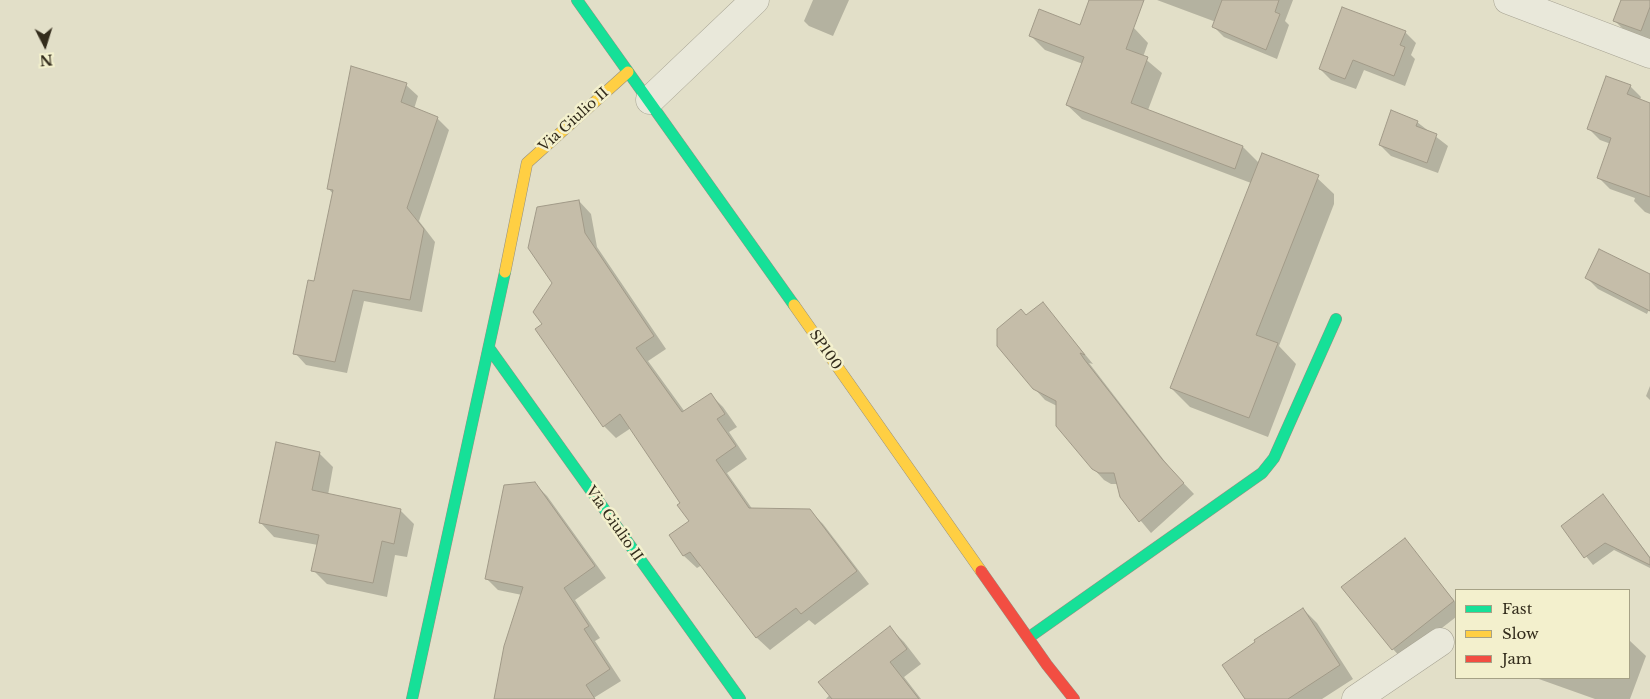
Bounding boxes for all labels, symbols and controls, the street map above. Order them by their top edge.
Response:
north arrow [20,20,70,70]
text: N [39,50,54,69]
street label: Via Giulio II [536,84,612,156]
street label: SP100 [805,327,845,373]
street label: Via Giulio II [582,483,646,565]
legend [1455,589,1630,679]
text: Fast [1502,599,1532,618]
text: Slow [1502,624,1539,643]
text: Jam [1502,649,1532,668]

